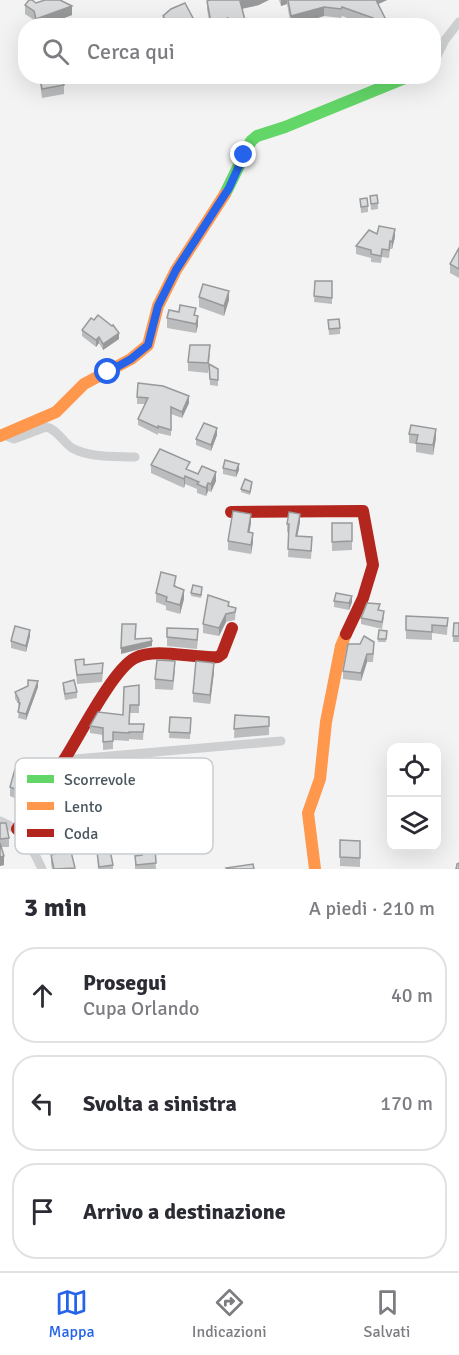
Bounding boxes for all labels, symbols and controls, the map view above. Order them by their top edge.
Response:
search box [18,18,441,84]
icon: search [39,35,72,68]
text: Cerca qui [87,38,175,65]
route end [230,141,256,167]
route start [94,358,120,384]
map controls [387,743,441,851]
button: locate [387,743,441,797]
legend [15,758,213,854]
text: Scorrevole [64,770,136,790]
text: Lento [64,797,102,817]
button: layers [387,797,441,851]
text: Coda [64,824,98,844]
text: 3 min [24,892,87,924]
text: A piedi · 210 m [309,896,435,921]
text: Prosegui [83,969,167,996]
icon: ahead [26,979,59,1012]
text: 40 m [391,983,433,1008]
text: Cupa Orlando [83,996,200,1021]
icon: left [26,1087,59,1120]
text: Svolta a sinistra [83,1090,237,1117]
text: 170 m [380,1091,433,1116]
icon: arrive [26,1195,59,1228]
text: Arrivo a destinazione [83,1198,286,1225]
tab: Mappa [49,1286,95,1342]
tab: Indicazioni [192,1286,266,1342]
tab: Salvati [364,1286,410,1342]

